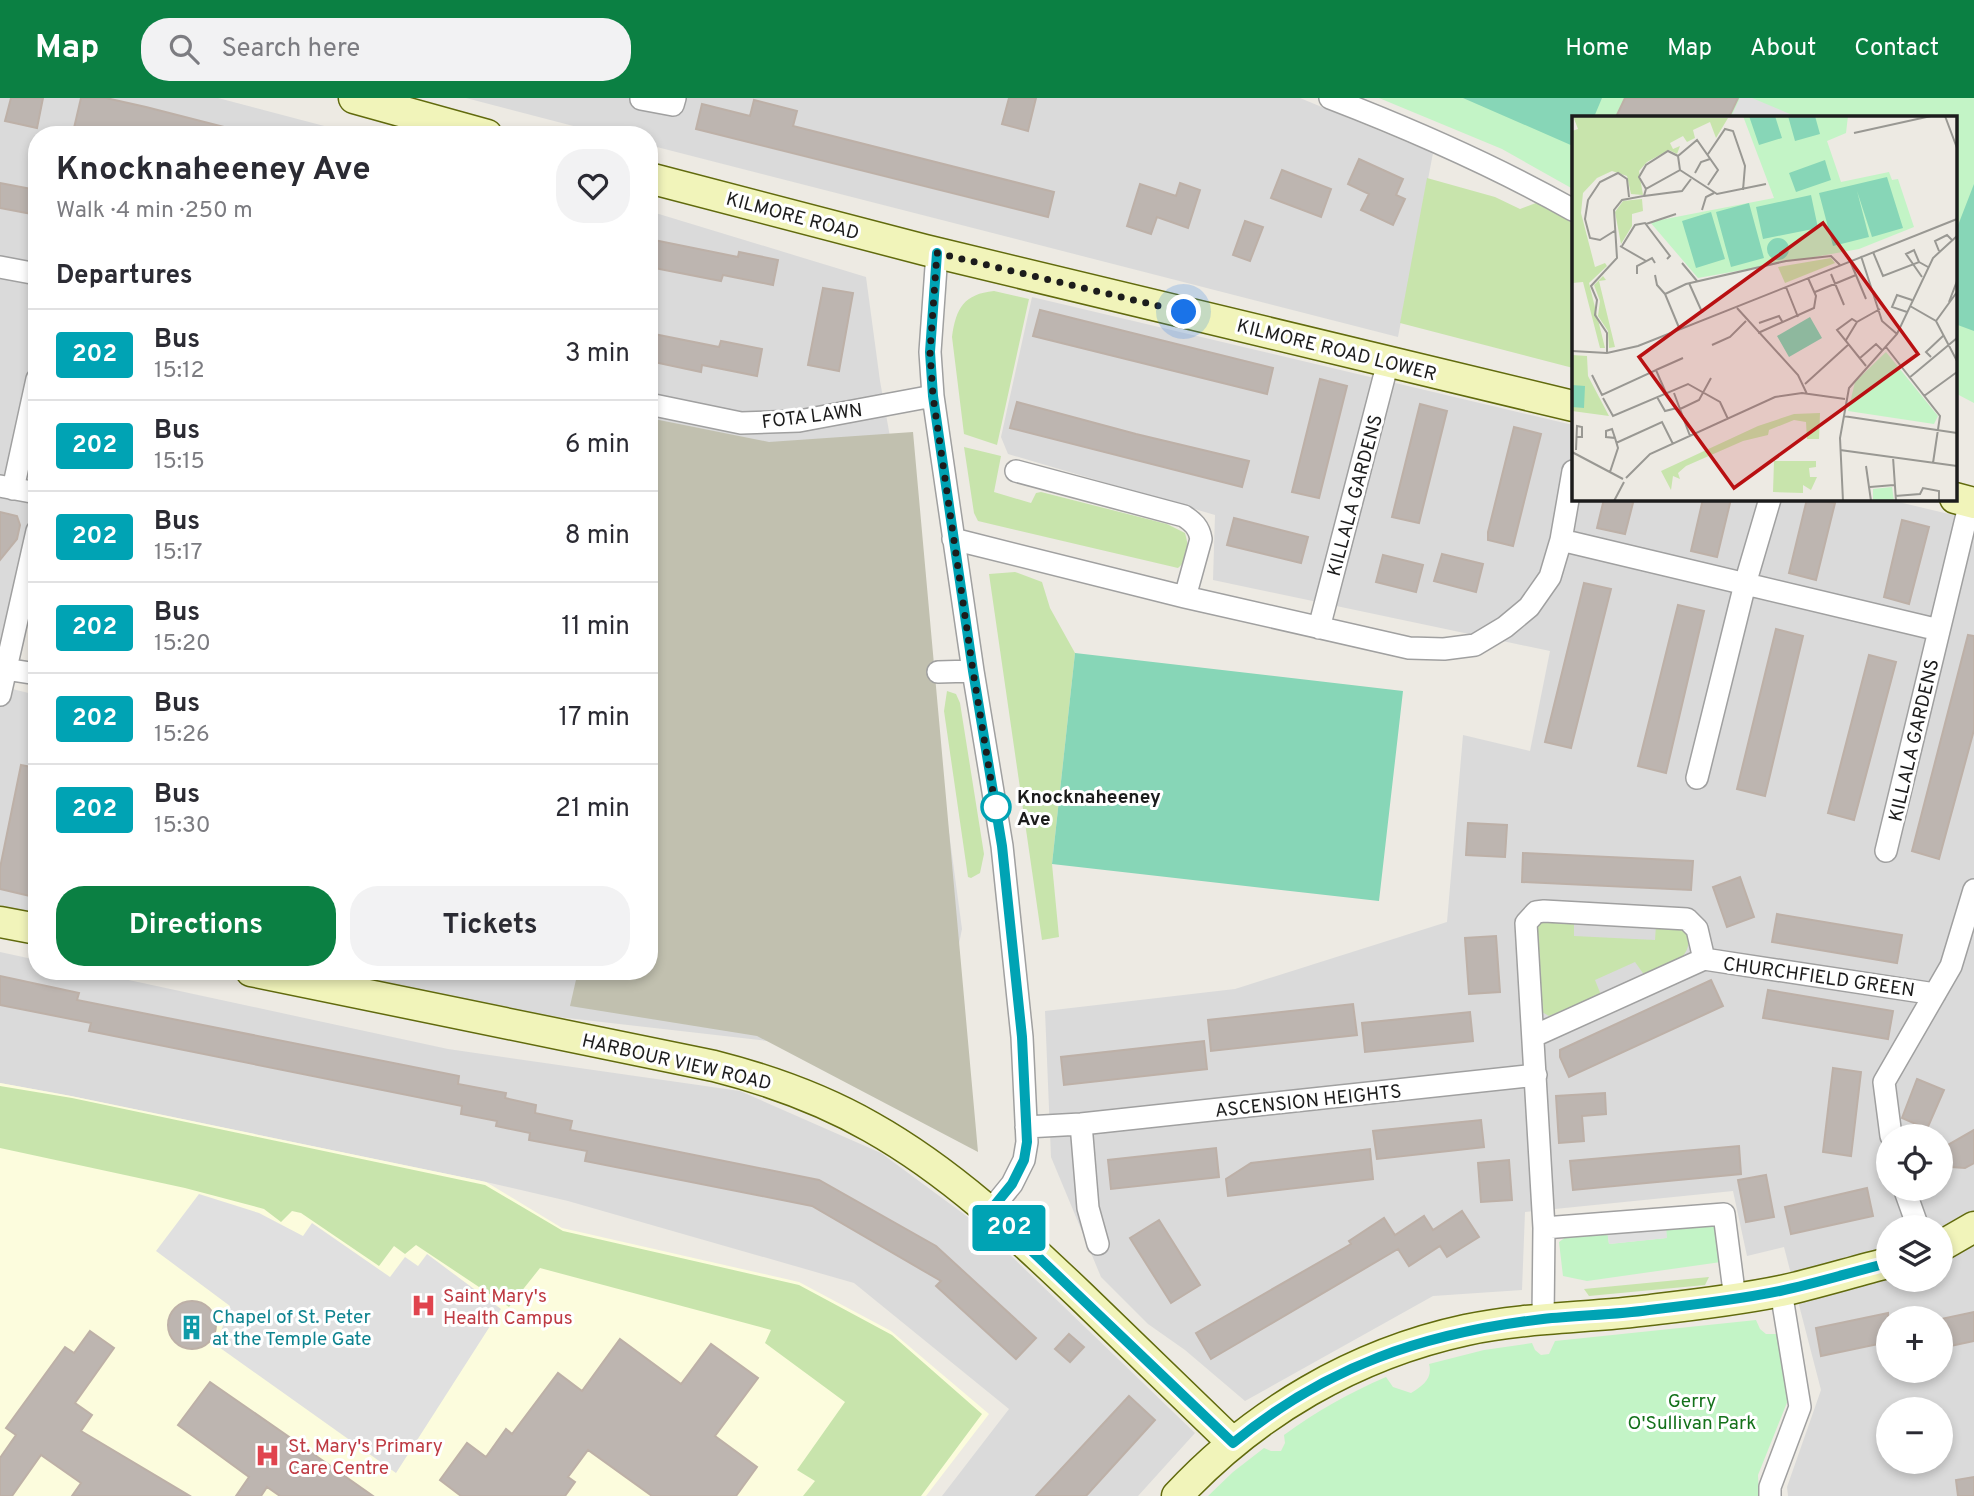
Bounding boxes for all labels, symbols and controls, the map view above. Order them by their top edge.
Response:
search box [141,18,631,81]
text: Map [35,28,99,70]
icon: search [165,30,203,68]
text: Search here [221,33,360,66]
text: Home [1565,34,1629,64]
text: Map [1667,34,1712,64]
text: About [1750,34,1816,64]
text: Contact [1854,34,1939,64]
inset map [1572,116,1956,500]
button: heart [556,149,630,223]
text: Knocknaheeney Ave [56,150,371,192]
street label: KILMORE ROAD [723,188,862,246]
text: Walk · 4 min · 250 m [56,197,253,226]
text: Departures [56,260,193,293]
your location [1166,294,1201,329]
street label: KILMORE ROAD LOWER [1234,314,1439,387]
text: Bus [154,324,200,357]
text: 3 min [565,338,630,371]
text: 202 [72,340,117,370]
text: 15:12 [154,357,205,386]
street label: FOTA LAWN [760,399,864,435]
street label: KILLALA GARDENS [1323,412,1389,579]
text: Bus [154,415,200,448]
text: 6 min [565,429,630,462]
text: 202 [72,431,117,461]
text: 15:15 [154,448,205,477]
text: Bus [154,506,200,539]
text: 8 min [565,520,630,553]
text: 202 [72,522,117,552]
text: 15:17 [154,539,203,568]
text: Bus [154,597,200,630]
text: 11 min [561,611,630,644]
text: 202 [72,613,117,643]
text: 15:20 [154,630,211,659]
street label: KILLALA GARDENS [1885,657,1945,824]
text: Bus [154,688,200,721]
text: 17 min [558,702,630,735]
text: 202 [72,704,117,734]
text: 15:26 [154,721,210,750]
text: Bus [154,779,200,812]
place label: Knocknaheeney Ave [1017,786,1161,832]
marker: Knocknaheeney Ave [981,792,1011,822]
text: 21 min [555,793,630,826]
text: 202 [72,795,117,825]
text: 15:30 [154,812,210,841]
button: Directions [56,886,336,966]
button: Tickets [350,886,630,966]
street label: CHURCHFIELD GREEN [1721,953,1916,1003]
street label: HARBOUR VIEW ROAD [579,1029,774,1096]
street label: ASCENSION HEIGHTS [1214,1080,1403,1124]
map controls [1876,1124,1953,1474]
button: locate [1876,1124,1953,1201]
line badge: 202 [969,1205,1049,1251]
text: 202 [986,1213,1032,1243]
button: layers [1876,1215,1953,1292]
place label: Saint Mary's Health Campus [443,1285,573,1331]
hospital icon: Saint Mary's Health Campus [409,1292,437,1320]
place label: Chapel of St. Peter at the Temple Gate [212,1306,372,1352]
button: + [1876,1306,1953,1383]
building icon: Chapel of St. Peter at the Temple Gate [178,1313,206,1341]
park label: Gerry O'Sullivan Park [1628,1390,1756,1436]
button: − [1876,1397,1953,1474]
place label: St. Mary's Primary Care Centre [288,1435,443,1481]
hospital icon: St. Mary's Primary Care Centre [254,1442,282,1470]

